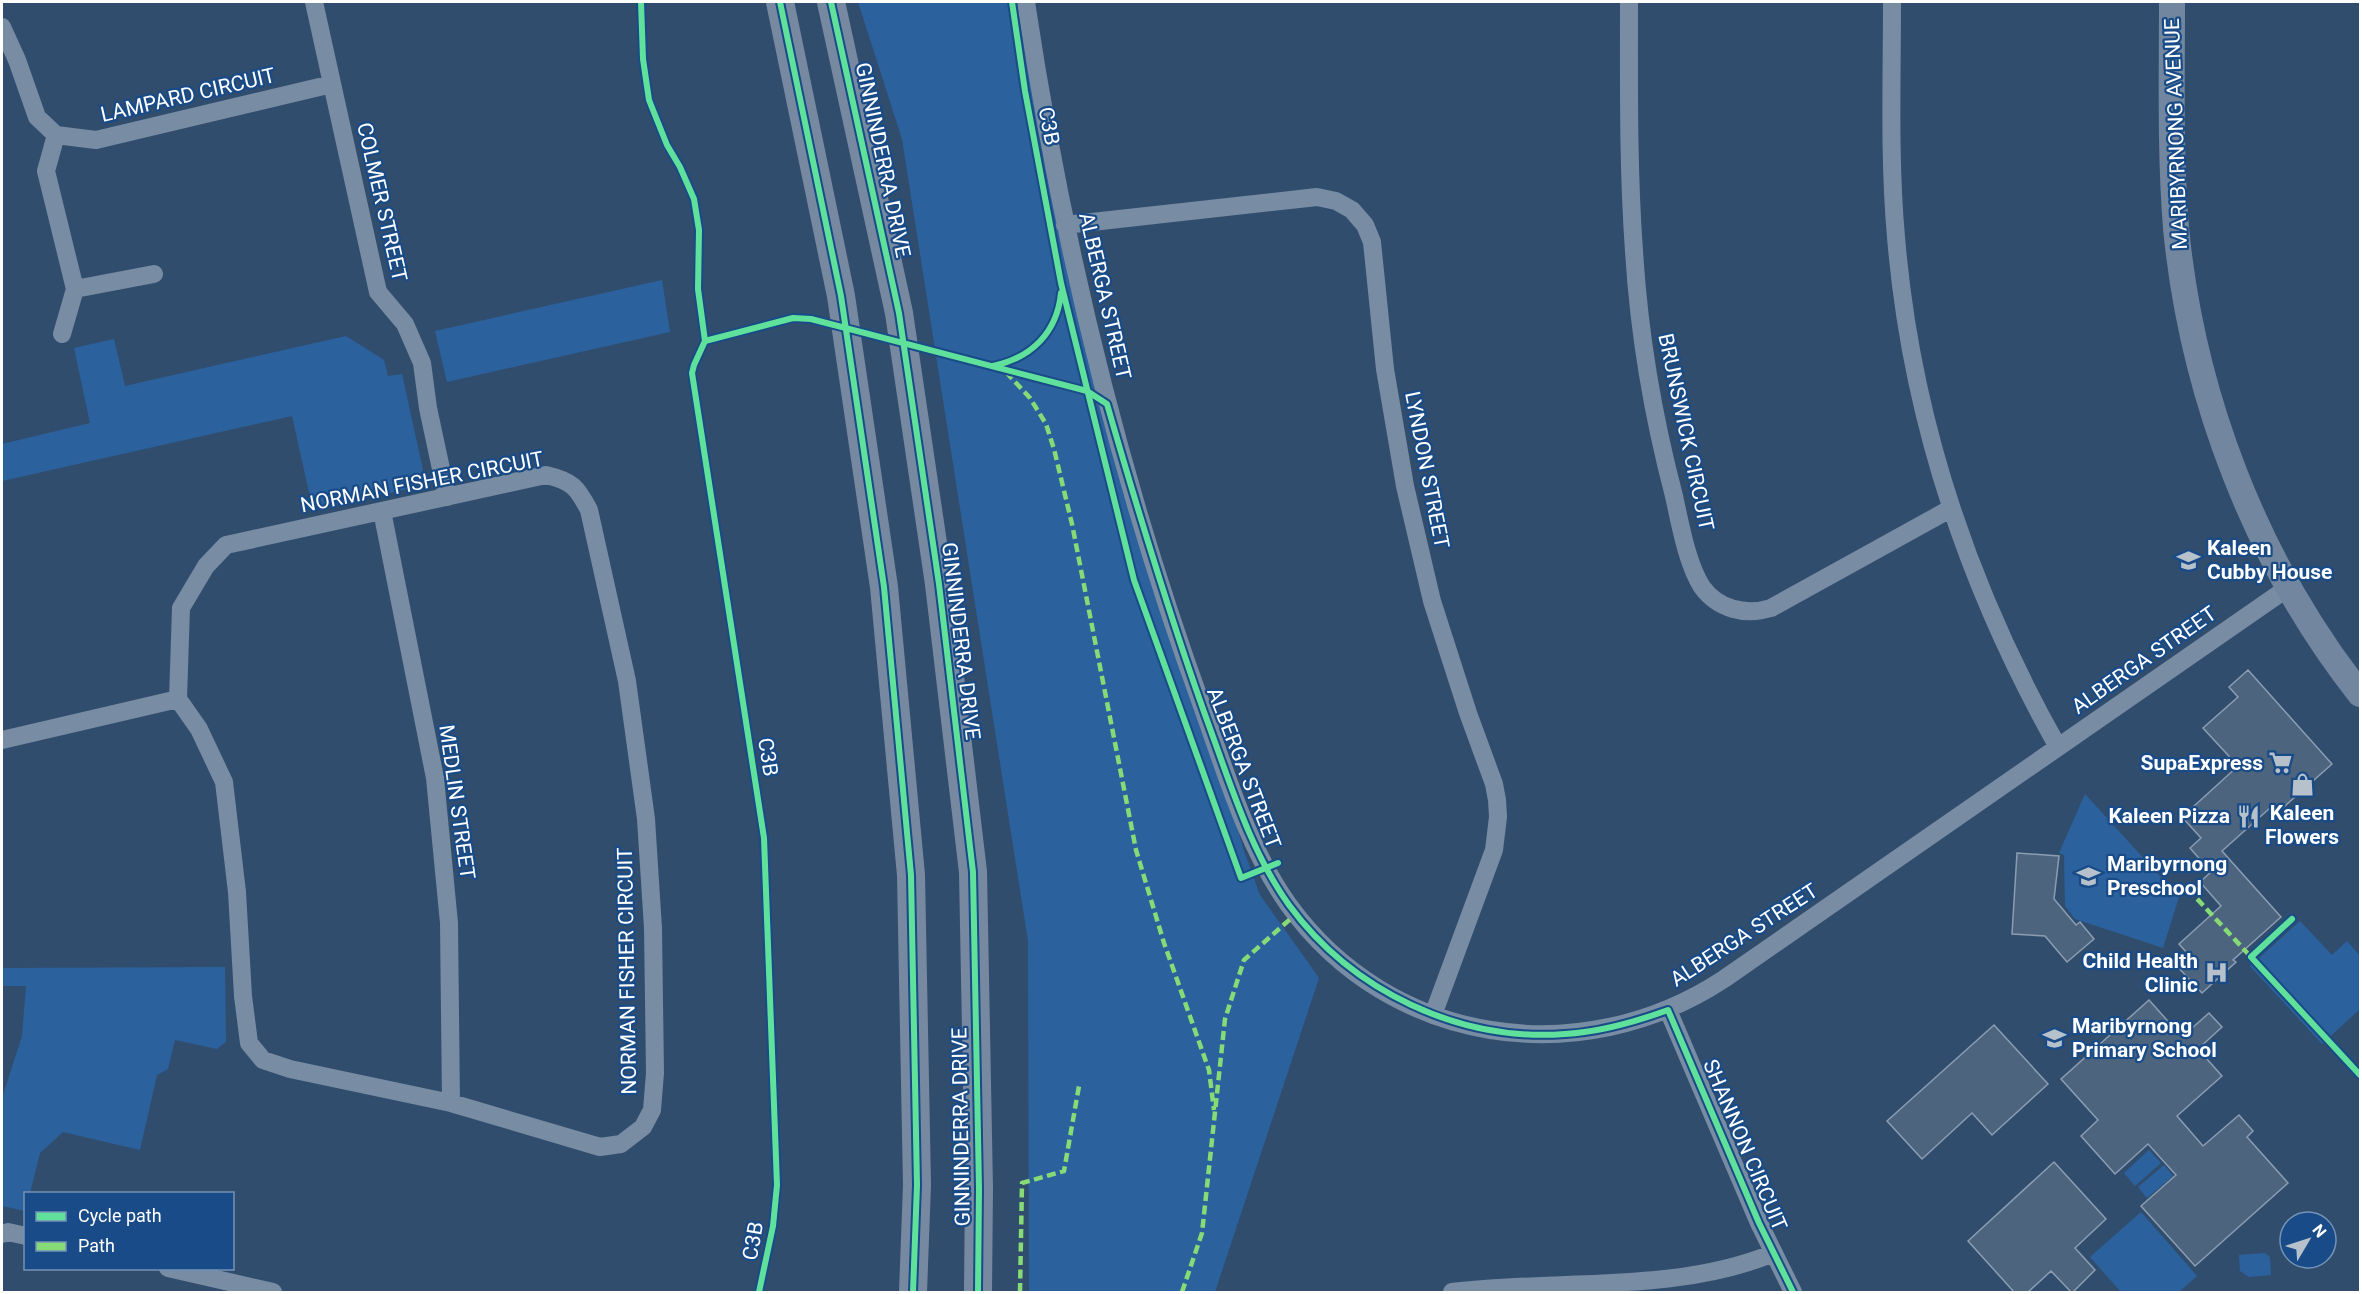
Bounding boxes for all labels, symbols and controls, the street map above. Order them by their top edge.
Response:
street label: MARIBYRNONG AVENUE [2160,18,2192,250]
street label: GINNINDERRA DRIVE [851,60,915,260]
street label: LAMPARD CIRCUIT [98,63,278,127]
street label: C3B [1034,105,1064,147]
street label: COLMER STREET [352,120,412,284]
street label: ALBERGA STREET [1074,210,1136,382]
street label: BRUNSWICK CIRCUIT [1653,331,1719,533]
street label: LYNDON STREET [1400,389,1454,551]
street label: NORMAN FISHER CIRCUIT [298,447,546,517]
place label: Kaleen Cubby House [2207,536,2332,584]
street label: GINNINDERRA DRIVE [937,541,985,741]
school or university icon: Kaleen Cubby House [2176,547,2202,573]
street label: ALBERGA STREET [2067,601,2221,719]
street label: ALBERGA STREET [1202,684,1286,852]
street label: MEDLIN STREET [434,723,480,881]
street label: C3B [753,736,783,778]
supermarket icon: SupaExpress [2268,750,2294,776]
place label: SupaExpress [2141,751,2263,775]
shop icon: Kaleen Flowers [2289,772,2315,798]
place label: Kaleen Flowers [2265,801,2339,849]
restaurant icon: Kaleen Pizza [2235,803,2261,829]
place label: Kaleen Pizza [2108,804,2230,828]
street label: NORMAN FISHER CIRCUIT [613,847,641,1095]
place label: Maribyrnong Preschool [2107,852,2227,900]
school or university icon: Maribyrnong Preschool [2076,863,2102,889]
street label: ALBERGA STREET [1666,878,1823,992]
place label: Child Health Clinic [2083,949,2198,997]
hospital icon: Child Health Clinic [2203,960,2229,986]
place label: Maribyrnong Primary School [2072,1014,2217,1062]
school or university icon: Maribyrnong Primary School [2041,1025,2067,1051]
street label: GINNINDERRA DRIVE [947,1027,975,1227]
street label: SHANNON CIRCUIT [1698,1056,1792,1235]
legend [24,1192,234,1270]
text: Cycle path [78,1205,162,1226]
north arrow [2278,1210,2338,1270]
street label: C3B [738,1220,768,1262]
text: N [2308,1221,2330,1241]
text: Path [78,1235,115,1256]

